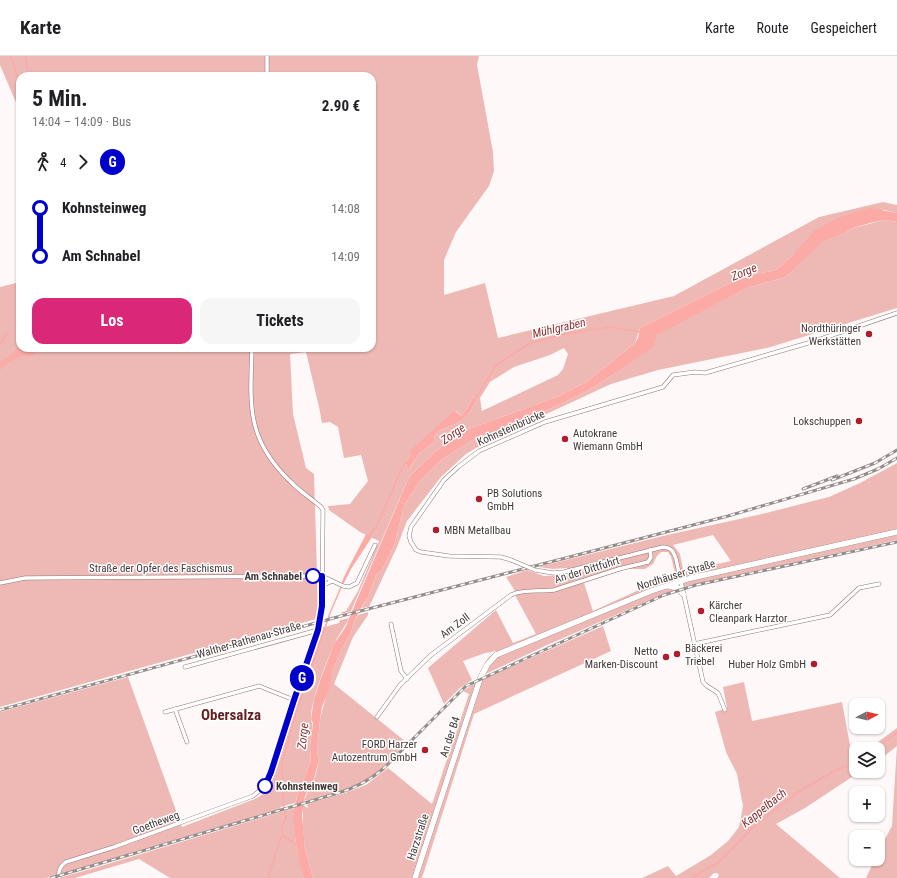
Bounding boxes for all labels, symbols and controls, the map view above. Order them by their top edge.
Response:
text: Karte [20,16,61,39]
text: Karte [705,20,735,36]
text: Route [757,20,789,36]
text: Gespeichert [811,20,877,36]
text: 5 Min. [32,86,88,111]
text: 2.90 € [322,97,360,115]
text: 14:04 – 14:09 · Bus [32,114,131,129]
icon: walk [32,151,54,173]
icon: forward [72,151,94,173]
text: G [108,154,117,170]
text: 4 [60,155,66,170]
text: Kohnsteinweg [62,199,146,217]
text: 14:08 [331,201,360,216]
text: Am Schnabel [62,247,140,265]
text: 14:09 [331,249,360,264]
water label: Zorge [728,260,759,284]
button: Los [32,298,192,344]
button: Tickets [200,298,360,344]
water label: Mühlgraben [531,315,587,341]
place label: Nordthüringer Werkstätten [801,322,862,348]
marker: Nordthüringer Werkstätten [864,329,874,339]
street label: Kohnsteinbrücke [475,407,547,449]
place label: Lokschuppen [793,415,851,428]
marker: Lokschuppen [854,416,864,426]
water label: Zorge [437,420,468,448]
place label: Autokrane Wiemann GmbH [573,427,643,453]
marker: Autokrane Wiemann GmbH [560,434,570,444]
place label: PB Solutions GmbH [487,487,542,513]
marker: PB Solutions GmbH [474,494,484,504]
place label: MBN Metallbau [444,524,511,537]
marker: MBN Metallbau [431,525,441,535]
street label: An der Dittfuhrt [553,554,621,586]
street label: Nordhäuser Straße [635,557,717,593]
street label: Straße der Opfer des Faschismus [89,562,233,575]
marker: Am Schnabel [305,568,321,584]
place label: Am Schnabel [245,570,302,583]
place label: Kärcher Cleanpark Harztor [709,599,788,625]
marker: Kärcher Cleanpark Harztor [696,606,706,616]
street label: Am Zoll [438,611,472,641]
street label: Walther-Rathenau-Straße [196,619,302,661]
place label: Bäckerei Triebel [685,642,722,668]
place label: Netto Marken-Discount [585,645,658,671]
marker: Bäckerei Triebel [672,649,682,659]
marker: Netto Marken-Discount [661,652,671,662]
place label: Huber Holz GmbH [728,658,806,671]
marker: Huber Holz GmbH [809,659,819,669]
line badge: G [289,665,315,691]
text: G [298,670,306,686]
north arrow [849,698,885,734]
map controls [849,698,885,866]
district label: Obersalza [201,706,261,724]
street label: An der B4 [437,714,463,759]
water label: Zorge [295,722,311,751]
place label: FORD Harzer Autozentrum GmbH [332,738,418,764]
button: layers [849,742,885,778]
marker: FORD Harzer Autozentrum GmbH [420,745,430,755]
marker: Kohnsteinweg [257,778,273,794]
place label: Kohnsteinweg [276,780,338,793]
water label: Kappelbach [739,785,790,830]
button: + [849,786,885,822]
street label: Goetheweg [131,809,181,837]
street label: Harzstraße [404,812,432,862]
button: − [849,830,885,866]

